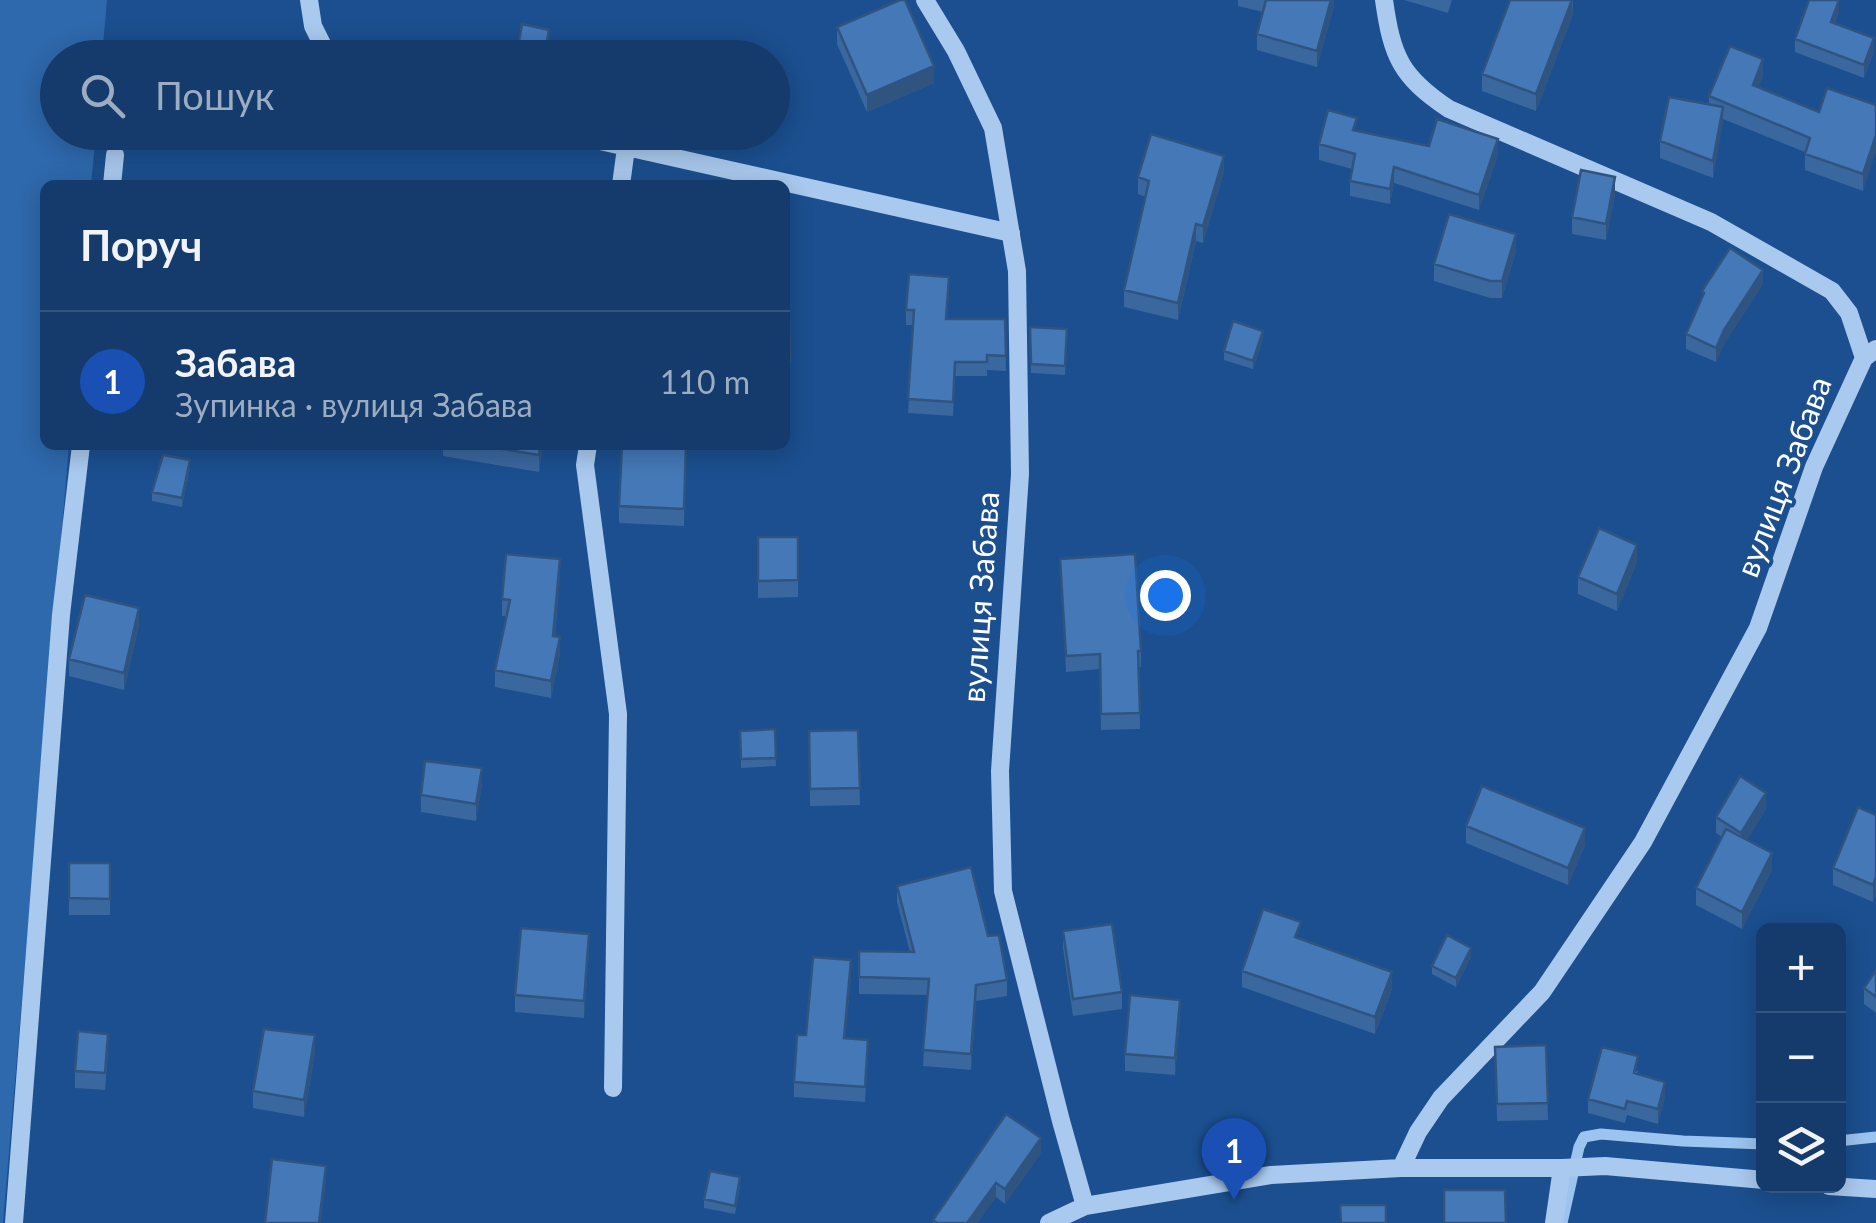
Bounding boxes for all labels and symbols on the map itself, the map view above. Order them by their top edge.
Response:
street label: вулиця Забава [1727,371,1839,582]
street label: вулиця Забава [953,490,1006,704]
your location [1140,570,1191,621]
pin: 1 [1202,1118,1266,1200]

